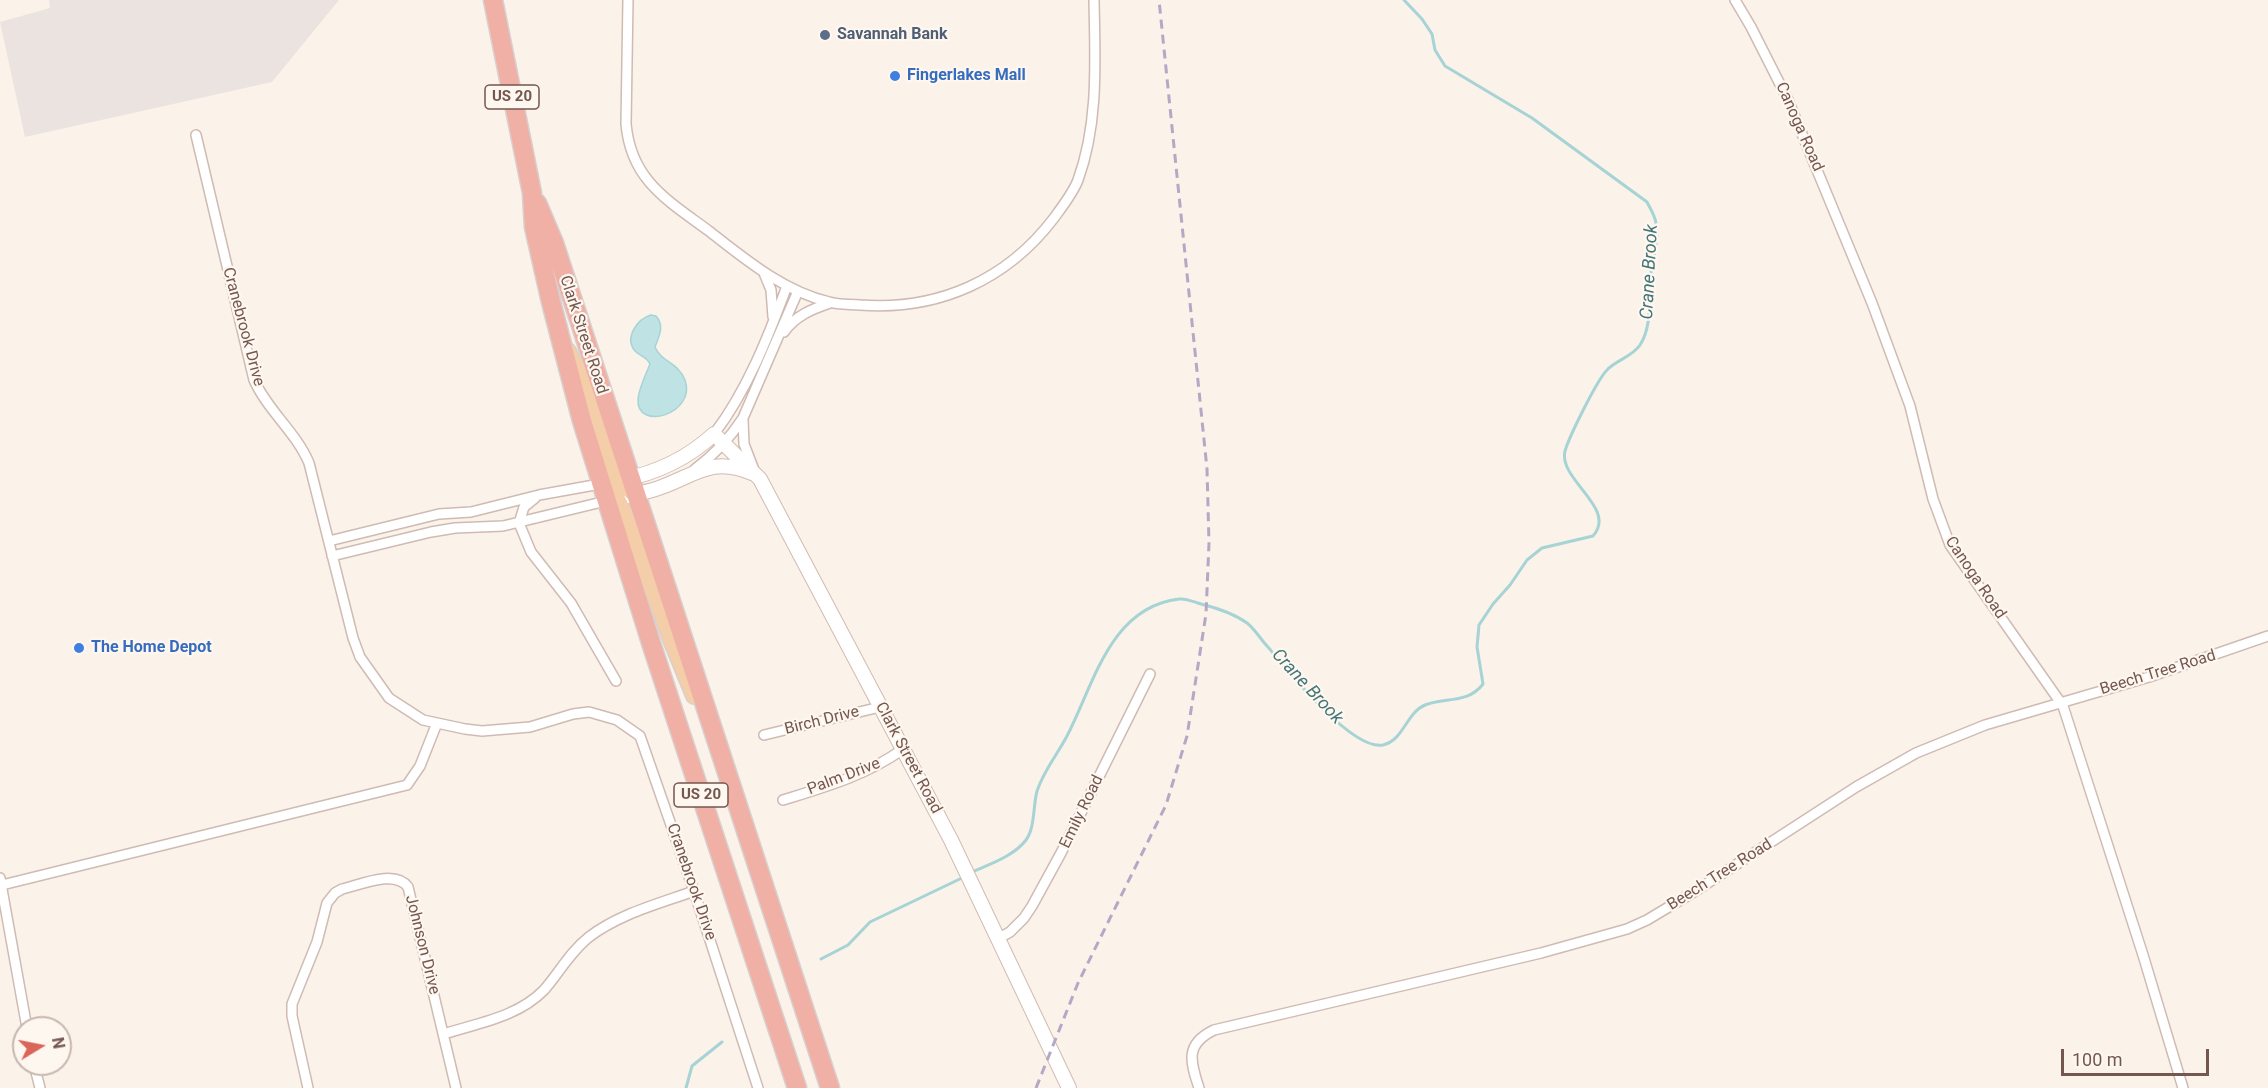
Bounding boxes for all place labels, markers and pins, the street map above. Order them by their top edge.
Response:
place label: Savannah Bank [837,25,948,45]
marker: Savannah Bank [818,28,832,42]
place label: Fingerlakes Mall [907,66,1026,86]
marker: Fingerlakes Mall [888,69,902,83]
place label: The Home Depot [91,638,212,658]
marker: The Home Depot [72,641,86,655]

